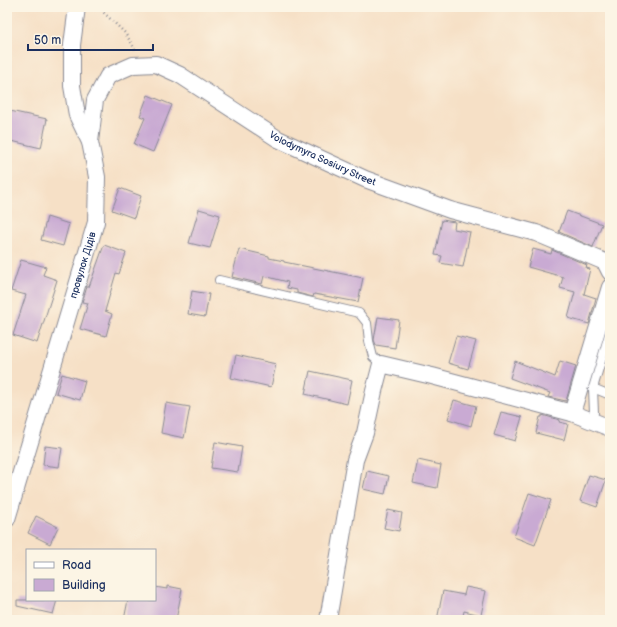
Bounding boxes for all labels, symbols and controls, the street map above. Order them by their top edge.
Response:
scale bar [28,26,153,52]
text: 50 m [34,33,61,48]
street label: Volodymyra Sosiury Street [267,129,377,188]
street label: провулок Дідів [67,230,99,300]
legend [26,549,156,601]
text: Road [62,558,91,573]
text: Building [62,578,106,593]

